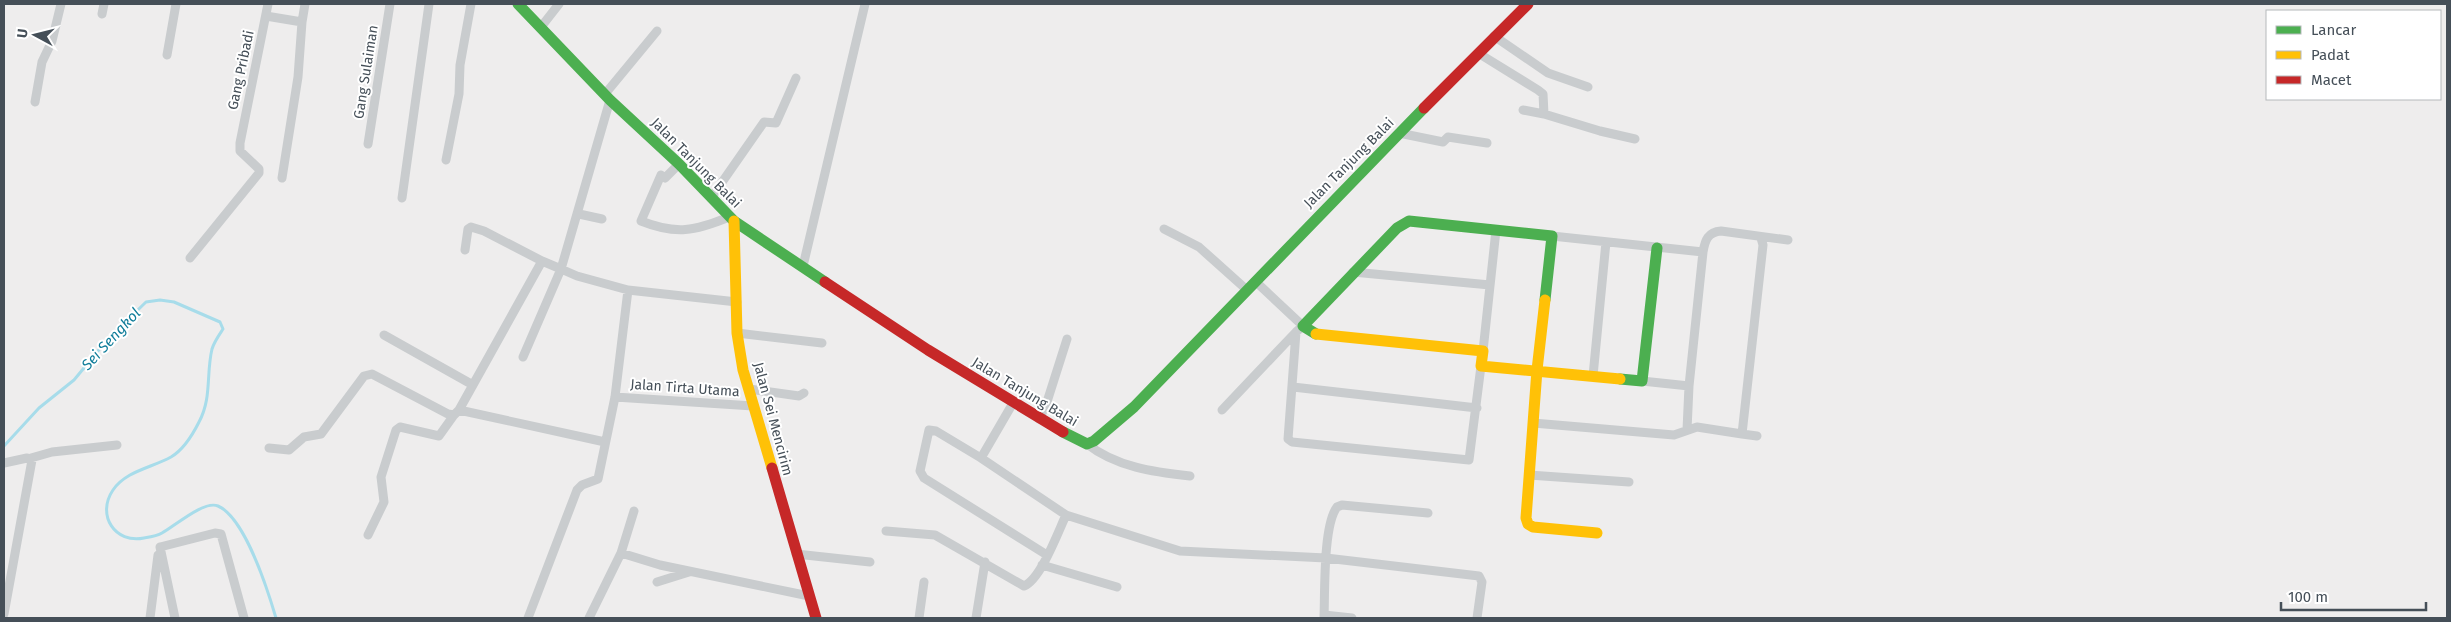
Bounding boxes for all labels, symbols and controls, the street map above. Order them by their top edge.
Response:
north arrow [10,10,60,60]
legend [2266,10,2441,100]
text: Lancar [2311,21,2356,39]
street label: Gang Sulaiman [350,24,382,120]
text: U [14,28,32,39]
street label: Gang Pribadi [224,29,258,111]
text: Padat [2311,46,2350,64]
text: Macet [2311,71,2352,89]
street label: Jalan Tanjung Balai [647,114,745,212]
street label: Jalan Tanjung Balai [1300,114,1398,212]
water label: Sei Sengkol [77,304,144,375]
street label: Jalan Tanjung Balai [969,354,1081,430]
street label: Jalan Sei Mencirim [750,360,796,478]
street label: Jalan Tirta Utama [630,376,740,400]
scale bar [2281,580,2426,612]
text: 100 m [2288,588,2328,606]

